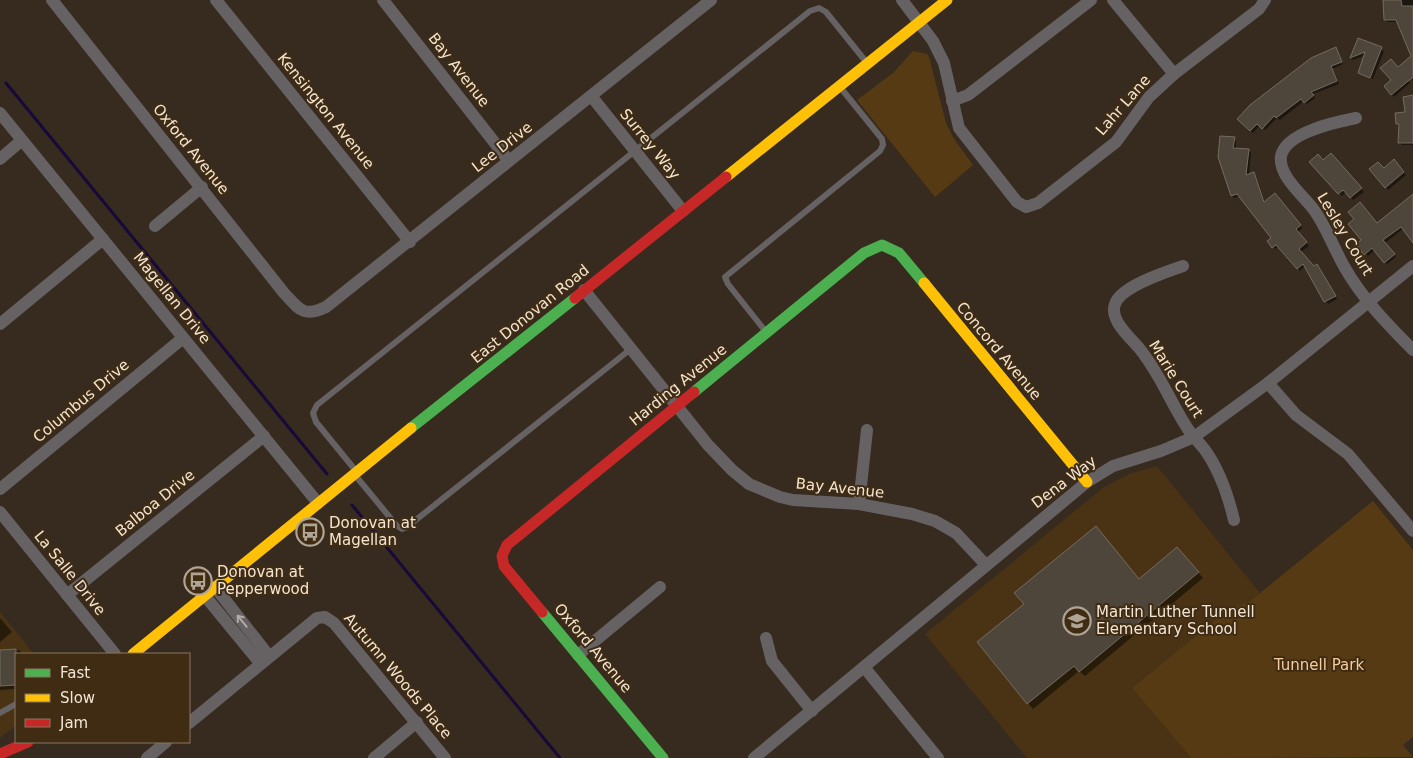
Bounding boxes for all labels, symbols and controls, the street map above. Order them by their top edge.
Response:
street label: Bay Avenue [425,29,493,111]
street label: Kensington Avenue [274,49,378,173]
street label: Lahr Lane [1092,71,1154,139]
street label: Oxford Avenue [149,100,233,198]
street label: Surrey Way [616,105,684,183]
street label: Lee Drive [468,118,536,176]
street label: Lesley Court [1313,189,1377,279]
street label: Magellan Drive [130,249,214,347]
street label: East Donovan Road [467,261,593,367]
street label: Concord Avenue [953,298,1045,404]
street label: Marie Court [1145,337,1207,421]
street label: Harding Avenue [626,340,730,430]
street label: Columbus Drive [29,356,133,446]
street label: Dena Way [1028,452,1100,512]
street label: Balboa Drive [112,466,198,540]
street label: Bay Avenue [795,474,885,502]
place label: Donovan at Magellan [329,514,416,549]
bus stop icon: Donovan at Magellan [295,517,325,547]
street label: La Salle Drive [30,527,110,619]
place label: Donovan at Pepperwood [217,563,309,598]
bus stop icon: Donovan at Pepperwood [183,566,213,596]
street label: Oxford Avenue [550,600,636,696]
place label: Martin Luther Tunnell Elementary School [1096,603,1255,638]
school or university icon: Martin Luther Tunnell Elementary School [1062,606,1092,636]
street label: Autumn Woods Place [340,610,456,742]
one-way arrow [237,615,248,628]
legend [15,653,190,743]
park label: Tunnell Park [1273,656,1364,674]
text: Fast [60,664,90,682]
text: Slow [60,689,95,707]
text: Jam [59,714,88,732]

